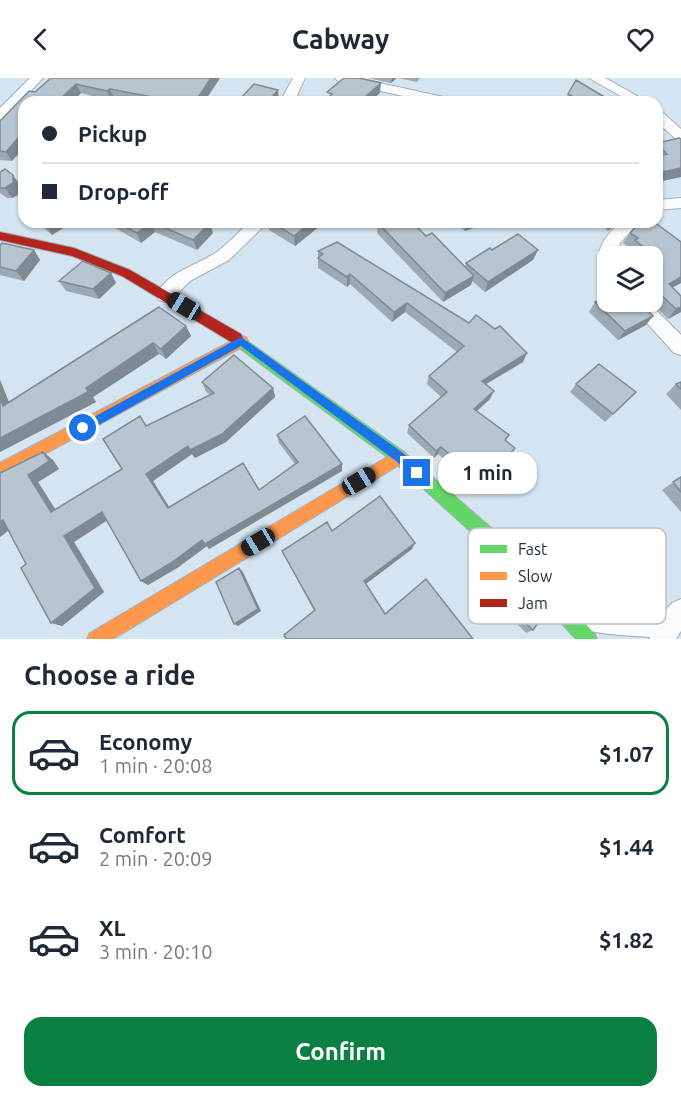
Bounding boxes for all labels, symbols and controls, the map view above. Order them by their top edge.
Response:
icon: back [24,23,57,56]
icon: heart [624,23,657,56]
text: Cabway [292,24,389,54]
text: Pickup [78,121,147,146]
text: Drop-off [78,179,168,204]
map controls [597,246,663,312]
button: layers [597,246,663,312]
car [164,289,204,323]
route start [69,414,96,441]
callout: 1 min [438,452,537,494]
route end [403,459,430,486]
text: 1 min [462,461,513,484]
car [339,464,379,498]
car [238,525,278,559]
legend [468,528,666,624]
text: Fast [518,540,548,558]
text: Slow [518,567,553,585]
text: Jam [518,594,548,612]
text: Choose a ride [24,660,196,690]
icon: car [27,726,81,780]
text: Economy [99,729,192,754]
text: $1.07 [599,741,654,766]
text: 1 min · 20:08 [99,754,213,777]
icon: car [27,819,81,873]
text: Comfort [99,822,186,847]
text: $1.44 [599,834,654,859]
text: 2 min · 20:09 [99,847,213,870]
icon: car [27,912,81,966]
text: XL [99,915,126,940]
text: $1.82 [599,927,654,952]
text: 3 min · 20:10 [99,940,213,963]
button: Confirm [24,1017,657,1086]

